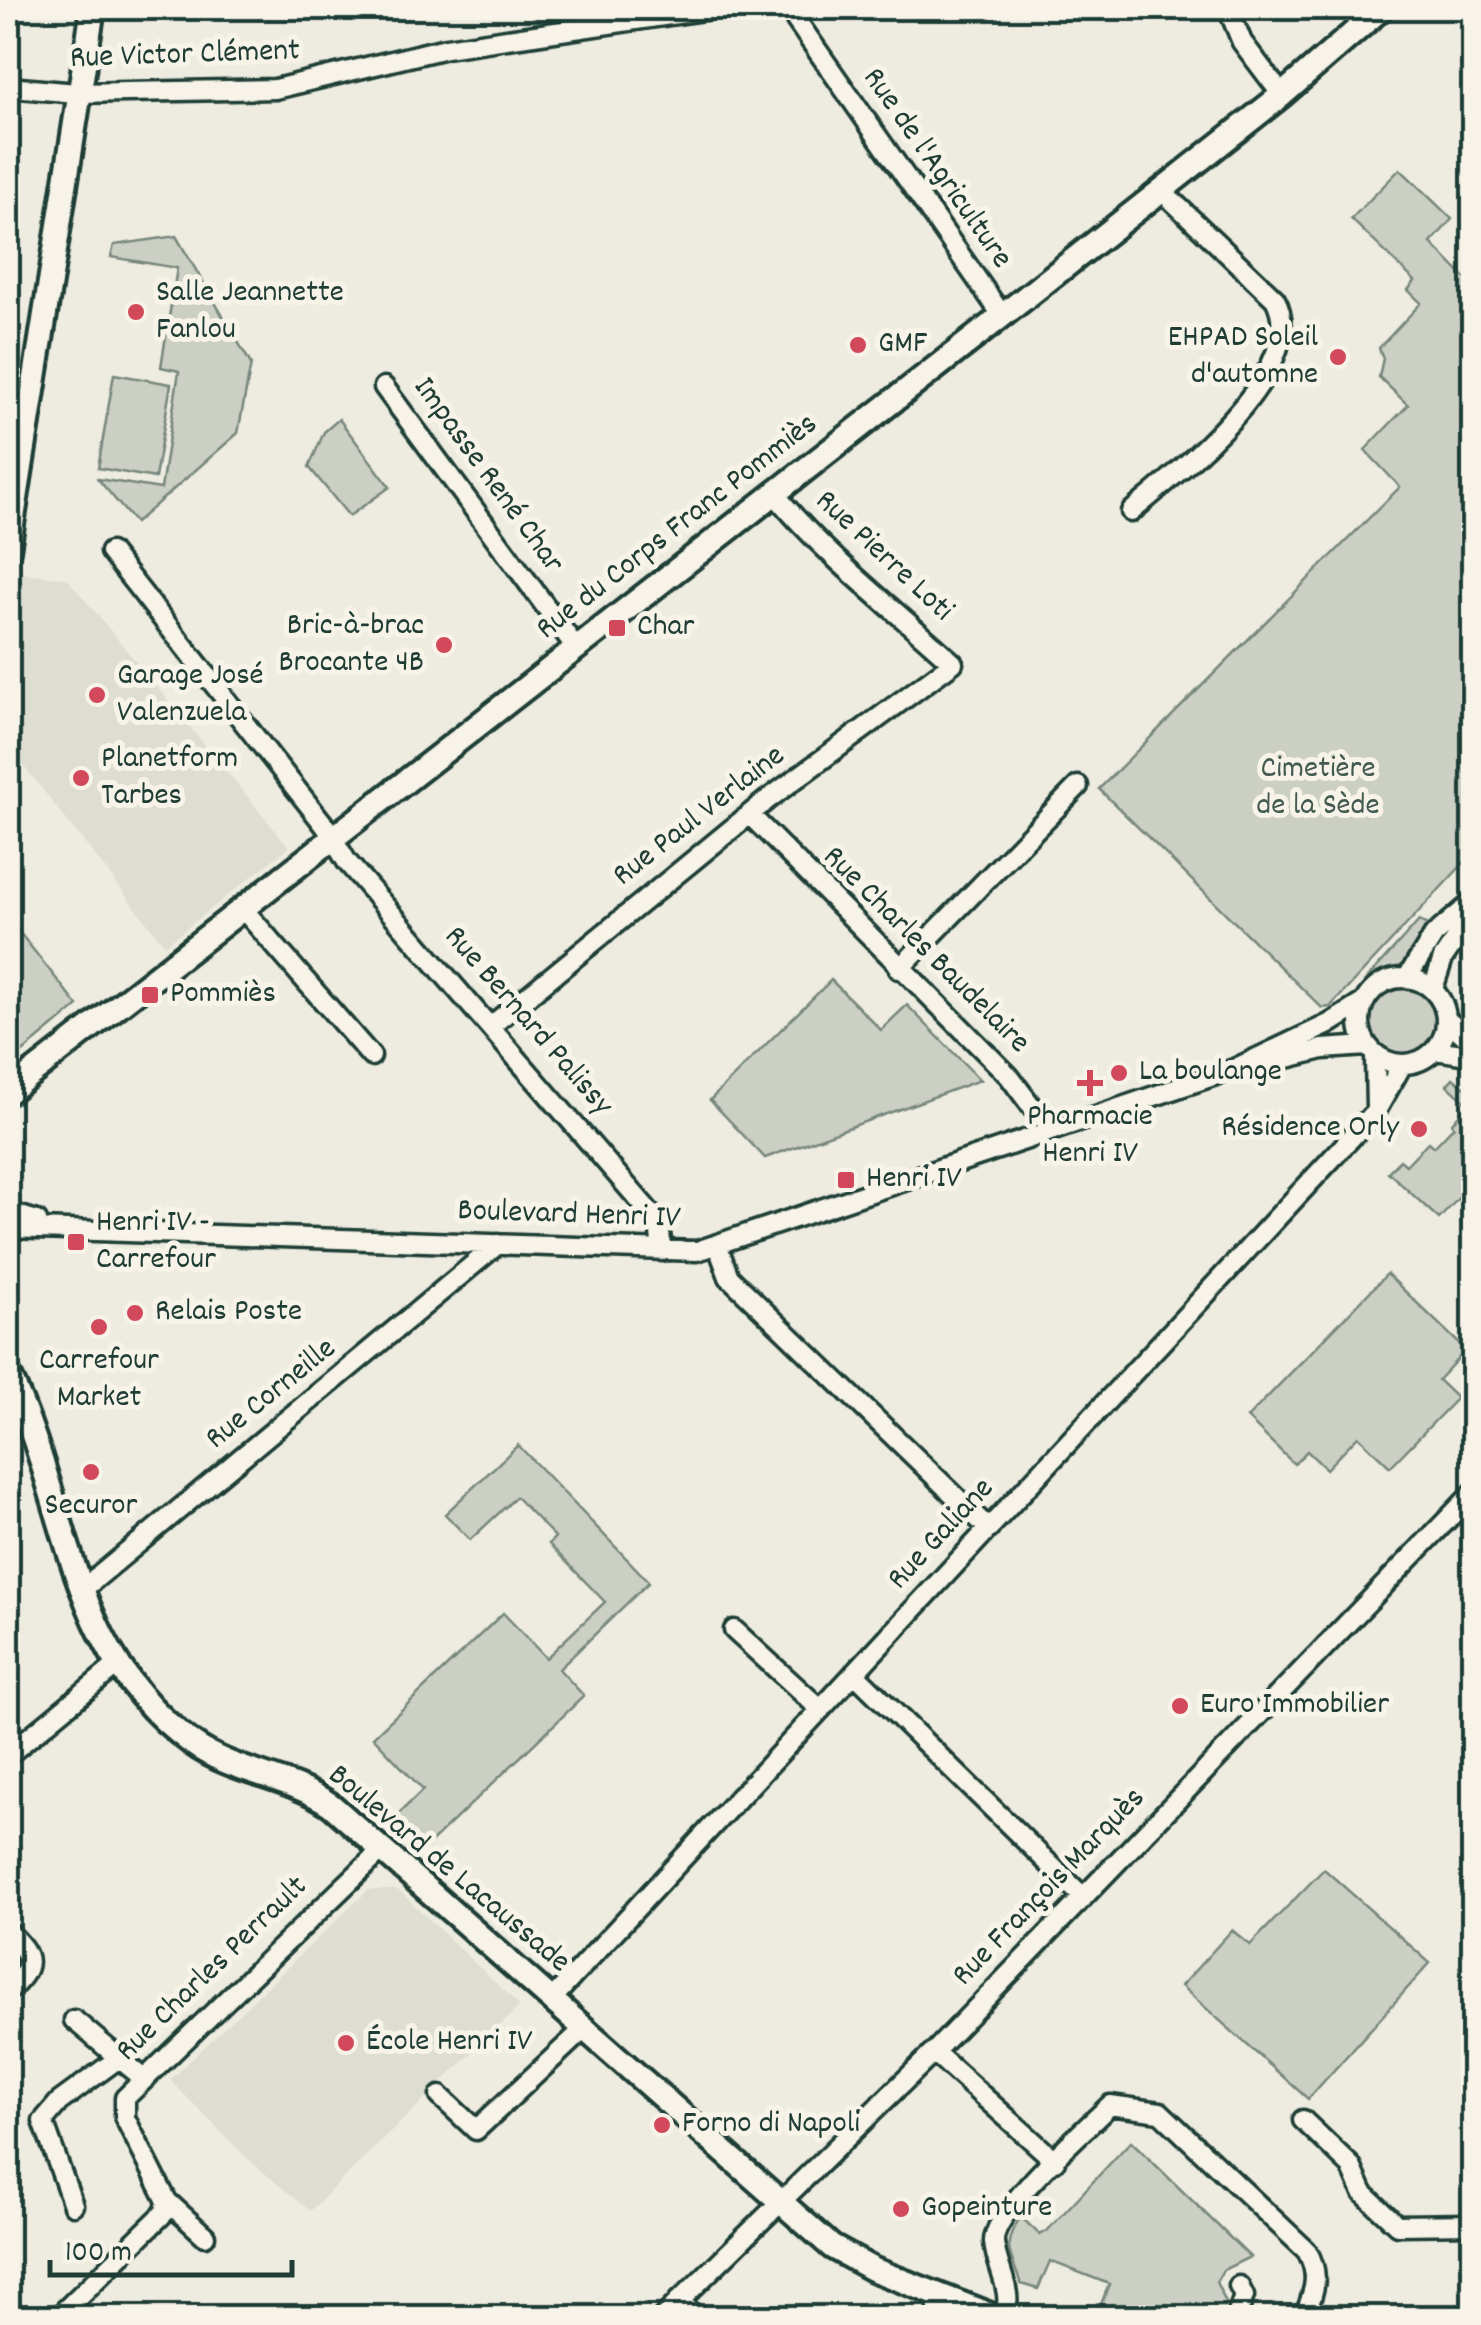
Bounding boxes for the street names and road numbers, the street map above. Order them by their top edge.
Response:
street label: Rue Victor Clément [69,29,301,83]
street label: Rue de l'Agriculture [849,59,1023,279]
street label: Impasse René Char [400,368,574,584]
street label: Rue du Corps Franc Pommiès [527,403,829,653]
street label: Rue Pierre Loti [803,480,963,634]
street label: Rue Paul Verlaine [604,735,796,899]
street label: Rue Charles Baudelaire [810,836,1040,1066]
street label: Rue Bernard Palissy [431,917,623,1128]
street label: Boulevard Henri IV [457,1189,682,1243]
street label: Rue Corneille [197,1328,347,1462]
street label: Rue Galiane [878,1468,1006,1602]
street label: Boulevard de Lacaussade [317,1754,579,1986]
street label: Rue François Marquès [943,1778,1157,1998]
street label: Rue Charles Perrault [107,1866,319,2074]

